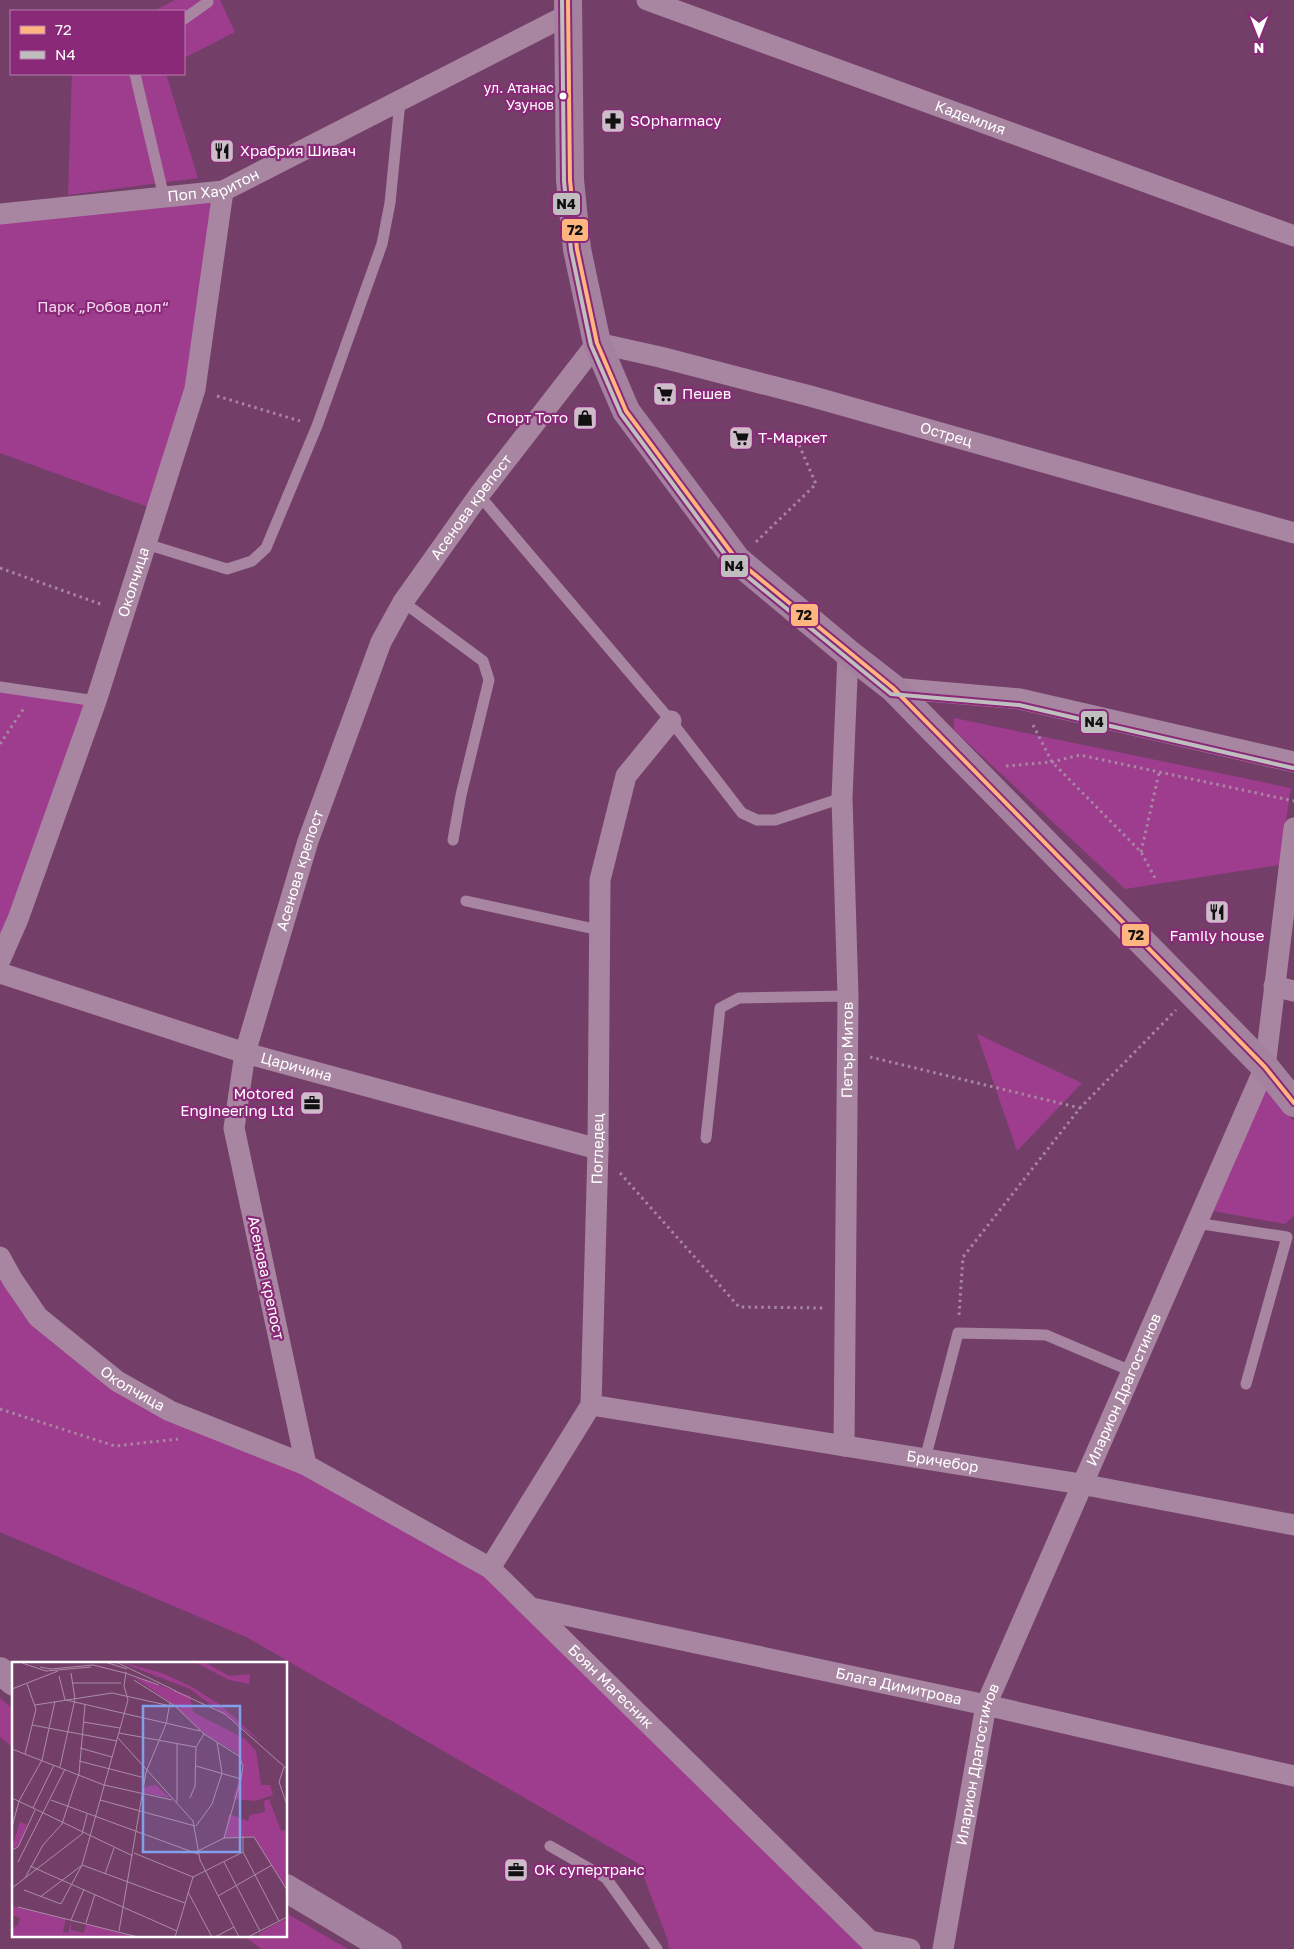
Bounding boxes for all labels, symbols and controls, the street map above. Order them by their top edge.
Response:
legend [10,10,185,75]
north arrow [1234,10,1284,60]
text: 72 [55,20,72,38]
text: N [1254,40,1264,57]
text: N4 [55,45,76,63]
place label: ул. Атанас Узунов [483,79,554,113]
marker: ул. Атанас Узунов [558,91,568,101]
street label: Кадемлия [933,96,1008,138]
pharmacy icon: SOpharmacy [600,108,626,134]
place label: SOpharmacy [630,111,722,129]
restaurant icon: Храбрия Шивач [209,138,235,164]
place label: Храбрия Шивач [240,141,356,159]
street label: Поп Харитон [167,164,262,205]
line badge: N4 [552,192,581,216]
text: N4 [556,195,576,212]
line badge: 72 [561,218,589,242]
text: 72 [567,221,584,238]
park label: Парк „Робов дол“ [37,297,169,315]
supermarket icon: Пешев [652,381,678,407]
place label: Пешев [682,384,731,402]
shop icon: Спорт Тото [572,405,598,431]
place label: Спорт Тото [487,408,568,426]
street label: Острец [918,418,975,450]
supermarket icon: Т-Маркет [728,425,754,451]
place label: Т-Маркет [758,428,828,446]
street label: Асенова крепост [426,450,515,563]
street label: Околчица [113,545,152,619]
line badge: N4 [720,554,749,578]
text: N4 [724,557,744,574]
line badge: 72 [790,603,819,627]
text: 72 [796,606,813,623]
line badge: N4 [1080,710,1108,734]
text: N4 [1084,713,1104,730]
street label: Асенова крепост [272,807,327,933]
restaurant icon: Family house [1204,899,1230,925]
line badge: 72 [1121,923,1150,947]
text: 72 [1128,926,1145,943]
place label: Family house [1170,926,1265,944]
street label: Петър Митов [837,1002,856,1098]
street label: Царичина [259,1048,334,1084]
place label: Motored Engineering Ltd [180,1084,294,1119]
office icon: Motored Engineering Ltd [299,1090,325,1116]
street label: Погледец [587,1113,606,1185]
street label: Асенова крепост [245,1214,289,1342]
street label: Иларион Драгостинов [1082,1310,1164,1468]
street label: Околчица [97,1361,168,1414]
street label: Бричебор [905,1446,980,1475]
street label: Боян Магесник [565,1640,658,1732]
inset map [12,1662,288,1936]
street label: Блага Димитрова [834,1663,964,1708]
street label: Иларион Драгостинов [951,1680,1002,1846]
office icon: ОК супертранс [503,1857,529,1883]
place label: ОК супертранс [534,1860,645,1878]

